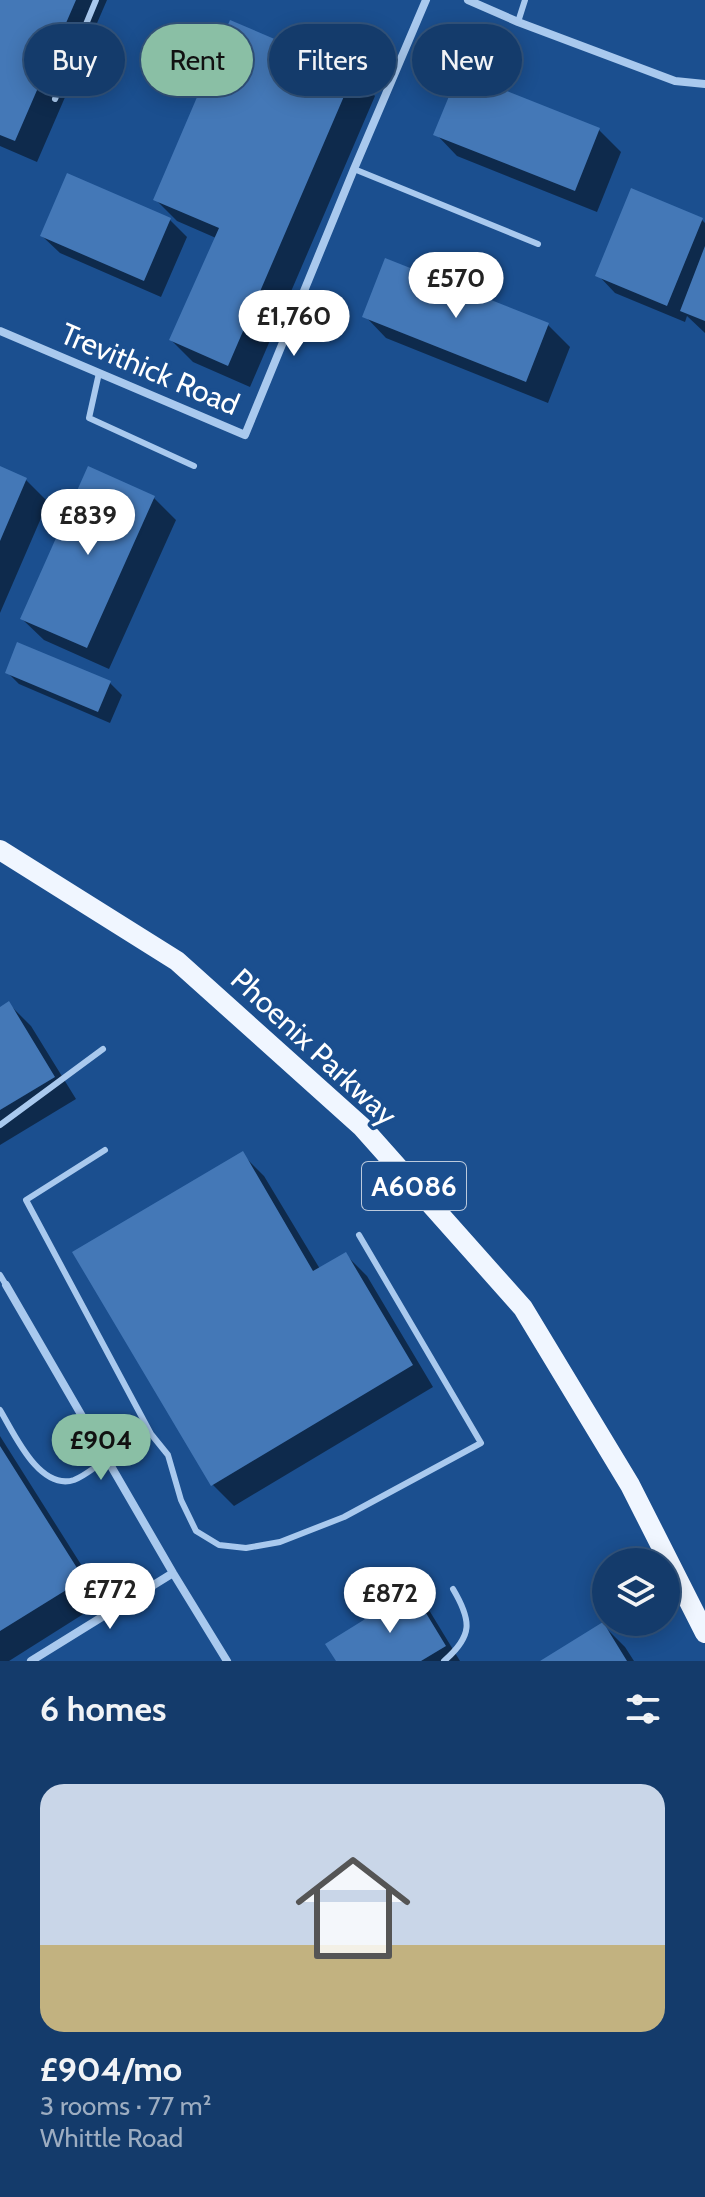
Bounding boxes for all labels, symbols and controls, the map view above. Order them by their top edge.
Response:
chip: Buy [24,24,125,96]
chip: Rent [141,24,253,96]
chip: Filters [269,24,396,96]
chip: New [412,24,522,96]
pin: £570 [409,252,503,320]
text: £570 [427,262,485,294]
pin: £1,760 [229,290,359,358]
text: £1,760 [257,300,331,332]
street label: Trevithick Road [55,315,245,423]
pin: £839 [41,489,135,557]
text: £839 [59,499,117,531]
street label: Phoenix Parkway [223,961,405,1133]
road number: A6086 [362,1162,466,1210]
pin: £904 [54,1414,148,1482]
text: £904 [70,1424,132,1456]
map controls [592,1548,680,1636]
button: layers [592,1548,680,1636]
pin: £772 [63,1563,157,1631]
pin: £872 [343,1567,437,1635]
text: £772 [83,1573,137,1605]
text: £872 [362,1577,418,1609]
icon: filters [621,1687,665,1731]
text: 6 homes [40,1688,166,1730]
icon: home [281,1836,425,1980]
text: £904/mo [40,2048,182,2090]
text: 3 rooms · 77 m² [40,2090,211,2122]
text: Whittle Road [40,2122,183,2154]

